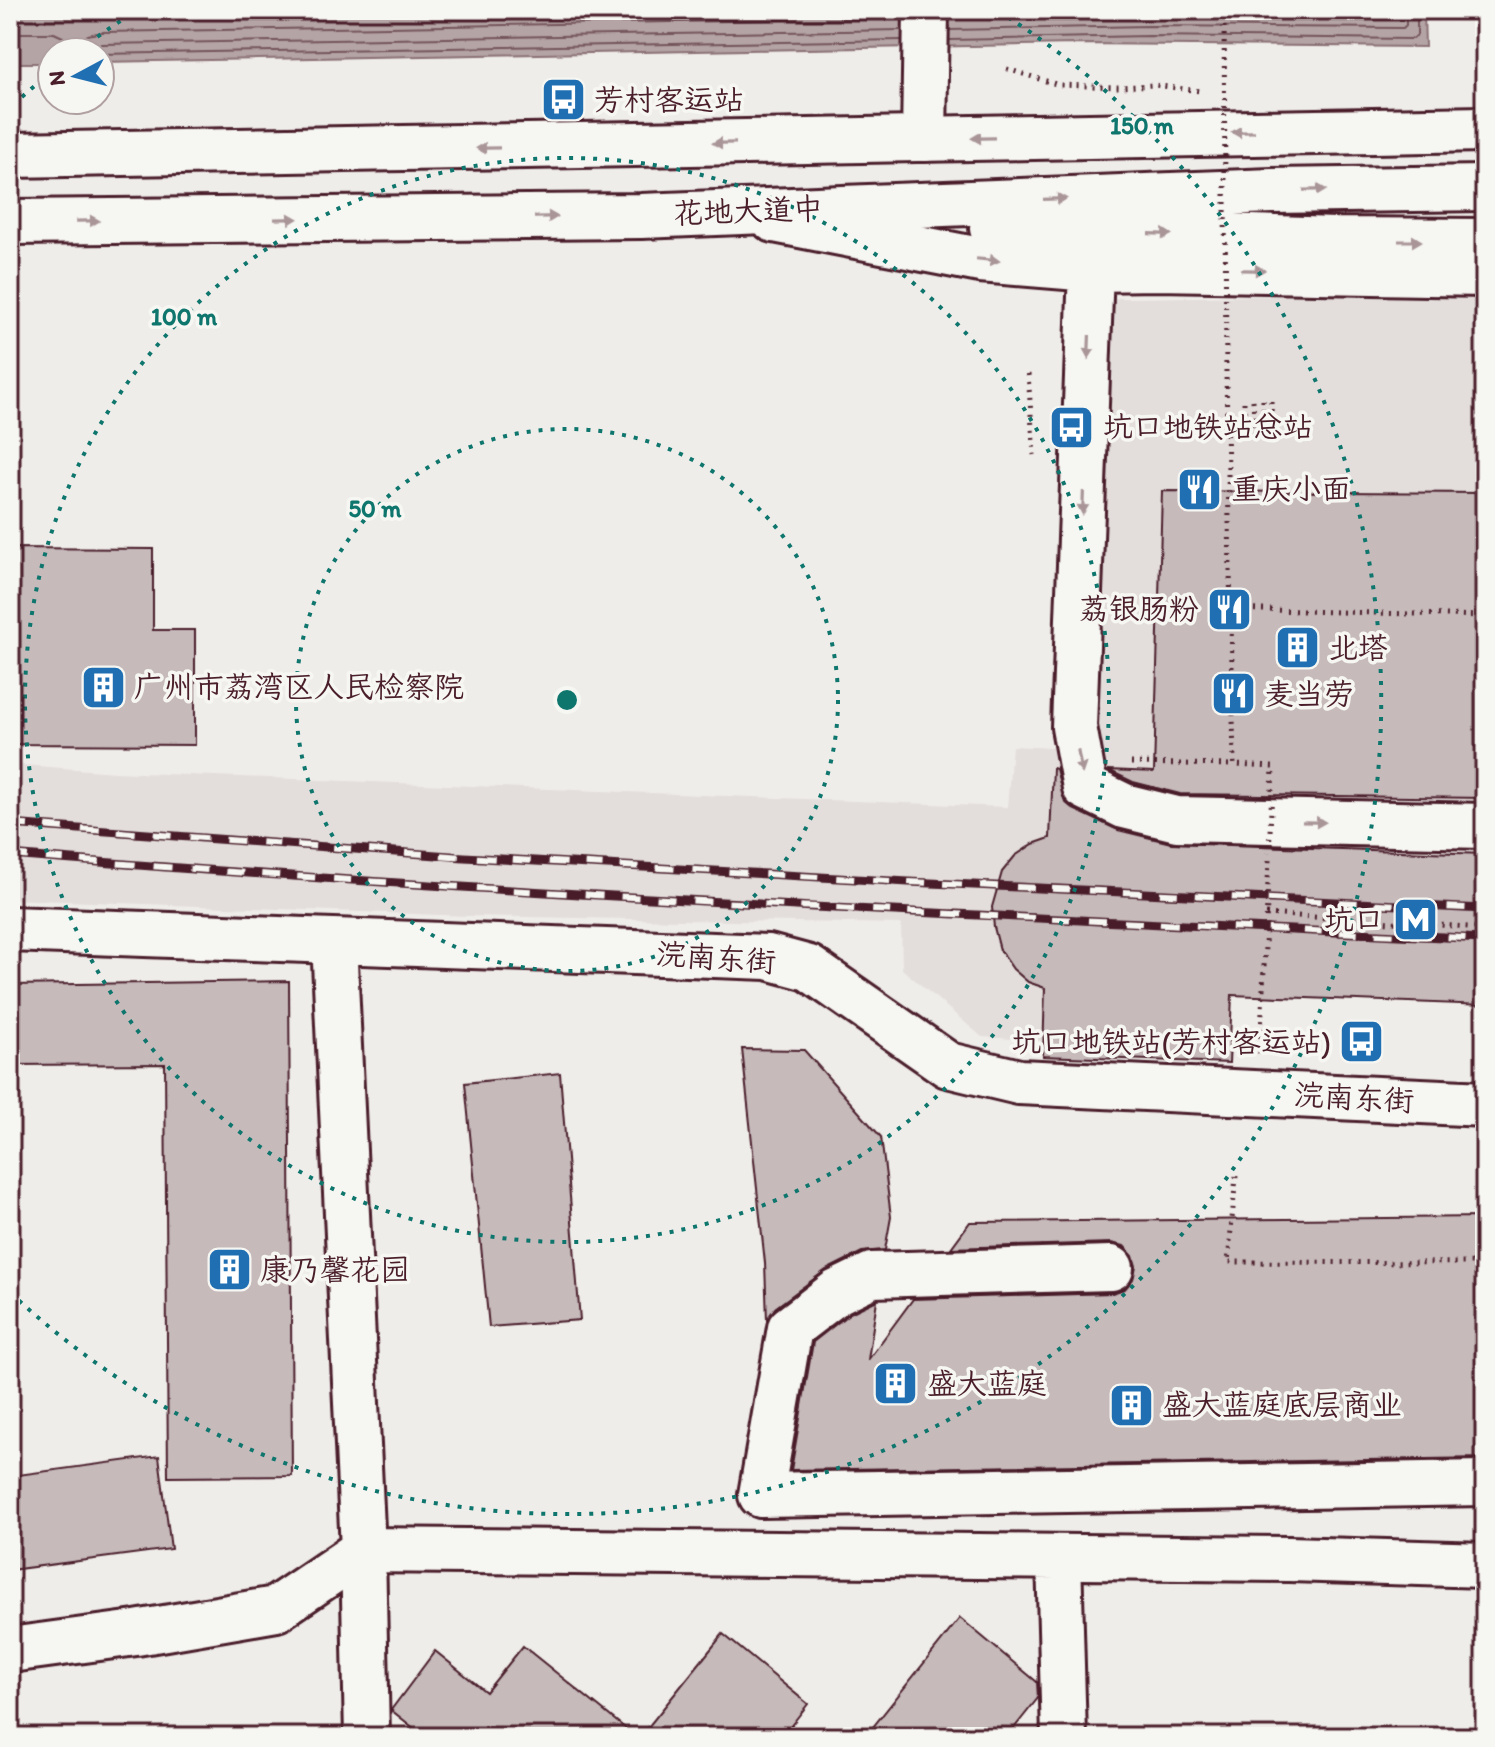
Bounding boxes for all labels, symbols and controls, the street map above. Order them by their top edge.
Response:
north arrow [36,36,116,116]
text: N [42,69,71,87]
bus stop icon: 芳村客运站 [539,76,587,124]
place label: 芳村客运站 [594,81,744,118]
text: 150 m [1110,111,1175,140]
one-way arrow [1230,125,1255,138]
one-way arrow [970,131,995,144]
one-way arrow [711,136,736,149]
one-way arrow [475,141,500,154]
one-way arrow [1303,184,1328,196]
street label: 花地大道中 [672,189,824,232]
one-way arrow [1043,193,1068,206]
one-way arrow [534,210,559,223]
one-way arrow [274,213,299,225]
one-way arrow [76,215,101,227]
one-way arrow [1148,228,1173,241]
one-way arrow [1398,235,1423,247]
one-way arrow [976,254,1001,267]
one-way arrow [1241,264,1266,276]
text: 100 m [151,302,218,331]
one-way arrow [1082,335,1095,360]
bus stop icon: 坑口地铁站总站 [1048,403,1096,451]
place label: 坑口地铁站总站 [1103,408,1313,445]
restaurant icon: 重庆小面 [1176,465,1224,513]
place label: 重庆小面 [1231,470,1351,507]
one-way arrow [1076,491,1089,516]
text: 50 m [349,494,402,523]
restaurant icon: 荔银肠粉 [1206,585,1254,633]
place label: 荔银肠粉 [1079,590,1199,627]
building icon: 北塔 [1273,624,1321,672]
place label: 北塔 [1328,629,1388,666]
building icon: 广州市荔湾区人民检察院 [79,663,127,711]
place label: 广州市荔湾区人民检察院 [134,668,464,705]
restaurant icon: 麦当劳 [1209,670,1257,718]
place label: 麦当劳 [1264,675,1354,712]
centre of rings [553,686,581,714]
one-way arrow [1075,750,1087,775]
one-way arrow [1302,816,1327,829]
metro station icon: 坑口 [1391,896,1439,944]
place label: 坑口 [1324,901,1384,938]
street label: 浣南东街 [655,935,777,980]
bus stop icon: 坑口地铁站(芳村客运站) [1338,1018,1386,1066]
place label: 坑口地铁站(芳村客运站) [1011,1023,1331,1060]
street label: 浣南东街 [1293,1076,1415,1119]
building icon: 康乃馨花园 [205,1246,253,1294]
place label: 康乃馨花园 [260,1251,410,1288]
building icon: 盛大蓝庭 [872,1360,920,1408]
place label: 盛大蓝庭 [927,1365,1047,1402]
building icon: 盛大蓝庭底层商业 [1107,1381,1155,1429]
place label: 盛大蓝庭底层商业 [1162,1386,1402,1423]

